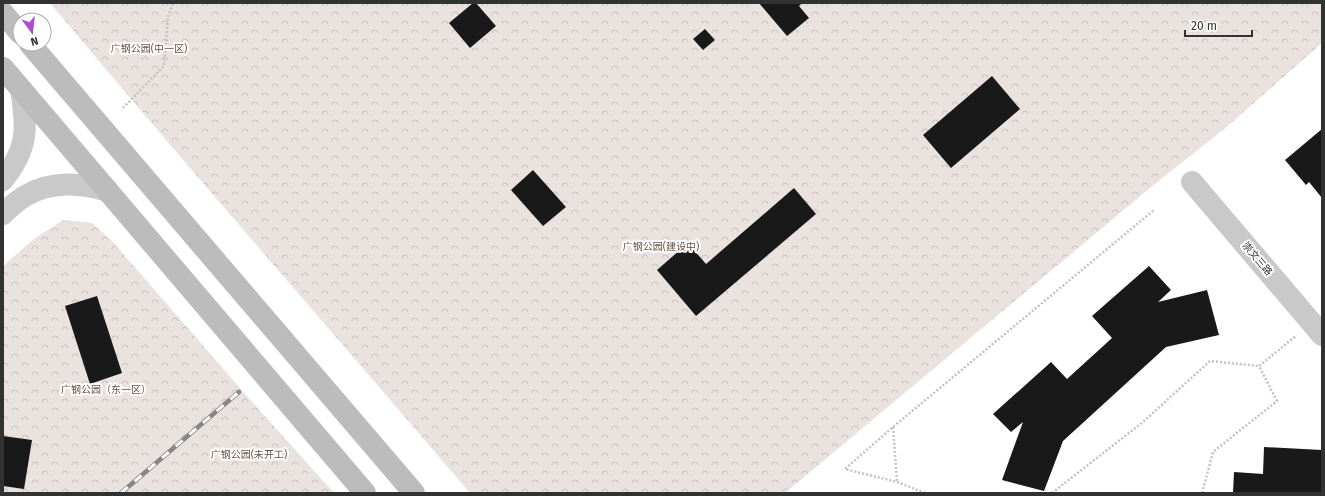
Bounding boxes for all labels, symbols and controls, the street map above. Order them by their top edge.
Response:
north arrow [12,12,52,52]
scale bar [1185,12,1252,38]
text: 20 m [1191,19,1217,33]
text: N [29,34,40,48]
park label: 广钢公园(中一区) [111,42,187,55]
park label: 广钢公园(建设中) [623,240,699,253]
street label: 崇文三路 [1240,240,1274,278]
park label: 广钢公园（东一区） [61,384,151,396]
park label: 广钢公园(未开工) [211,448,287,461]

